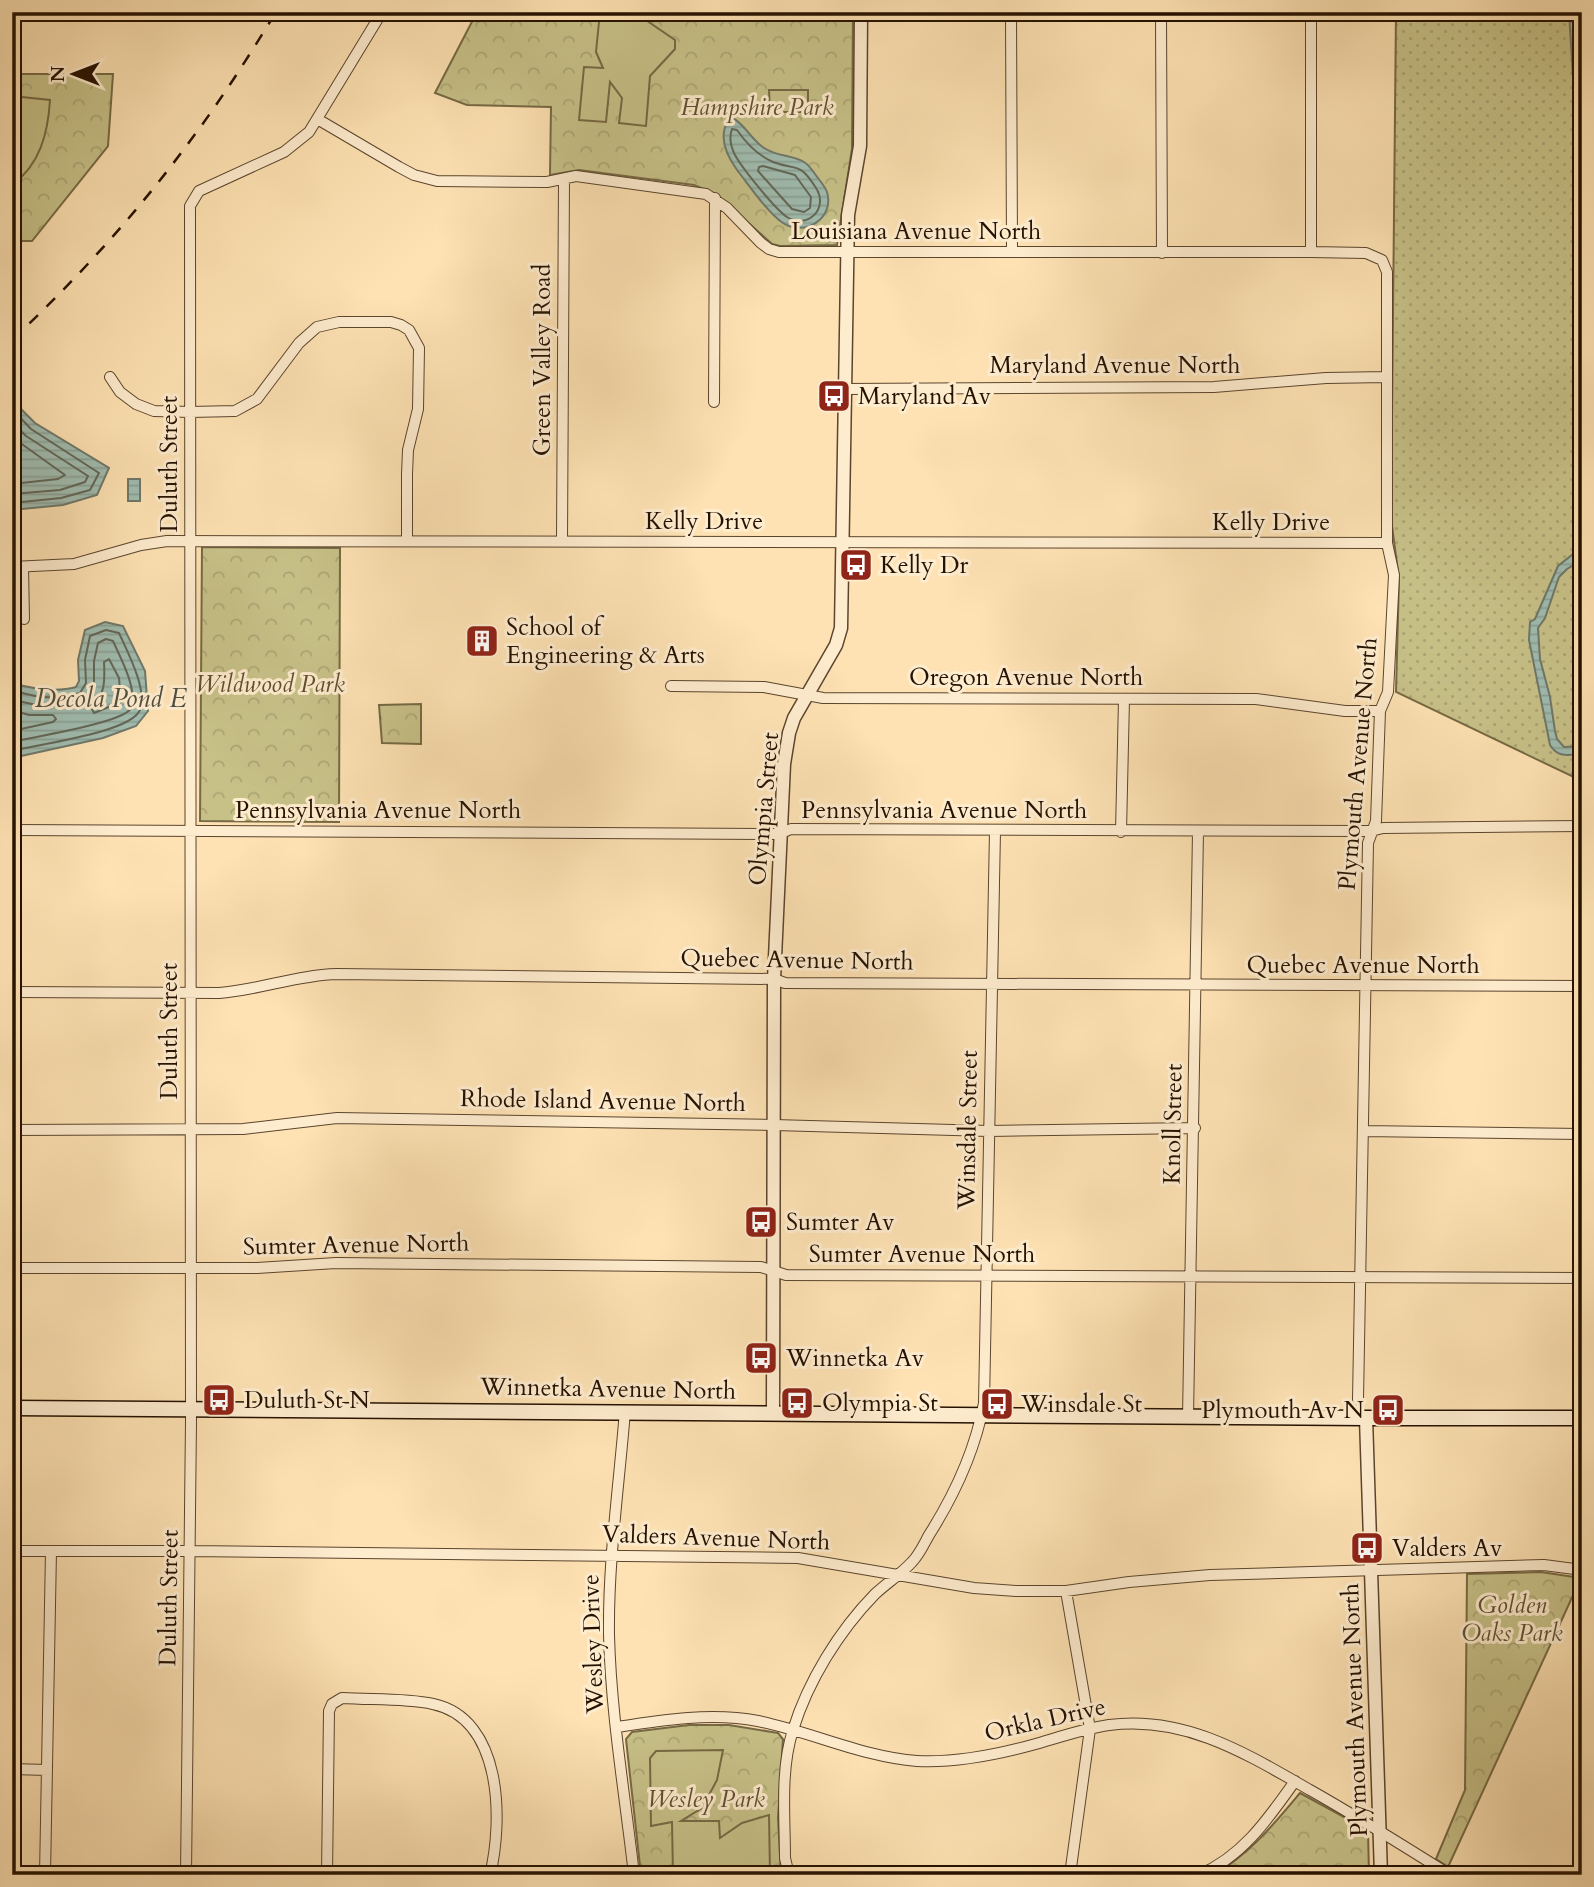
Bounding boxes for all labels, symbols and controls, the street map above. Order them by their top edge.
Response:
north arrow [38,38,108,108]
text: N [45,65,71,82]
park label: Hampshire Park [680,91,834,124]
street label: Louisiana Avenue North [791,215,1041,248]
street label: Green Valley Road [526,263,559,456]
street label: Maryland Avenue North [990,349,1240,382]
bus stop icon: Maryland Av [815,377,853,415]
place label: Maryland Av [858,380,992,413]
street label: Duluth Street [153,395,186,532]
street label: Kelly Drive [645,505,763,538]
street label: Kelly Drive [1212,506,1330,539]
bus stop icon: Kelly Dr [837,546,875,584]
place label: Kelly Dr [880,549,969,582]
place label: School of Engineering & Arts [506,611,705,672]
building icon: School of Engineering & Arts [463,622,501,660]
street label: Plymouth Avenue North [1331,636,1385,892]
street label: Oregon Avenue North [909,661,1143,694]
park label: Wildwood Park [195,668,345,701]
water label: Decola Pond E [35,681,188,716]
street label: Olympia Street [741,730,787,887]
street label: Pennsylvania Avenue North [235,794,521,827]
street label: Pennsylvania Avenue North [801,794,1087,827]
street label: Quebec Avenue North [680,941,914,979]
street label: Quebec Avenue North [1246,949,1480,982]
street label: Duluth Street [153,962,186,1099]
street label: Winsdale Street [950,1050,986,1211]
street label: Knoll Street [1155,1063,1191,1185]
street label: Rhode Island Avenue North [460,1082,746,1120]
bus stop icon: Sumter Av [742,1203,780,1241]
place label: Sumter Av [786,1206,895,1239]
street label: Sumter Avenue North [243,1227,469,1263]
street label: Sumter Avenue North [809,1238,1035,1271]
bus stop icon: Winnetka Av [742,1339,780,1377]
place label: Winnetka Av [785,1342,925,1375]
street label: Winnetka Avenue North [479,1370,736,1408]
bus stop icon: Duluth St N [200,1381,238,1419]
place label: Duluth St N [244,1384,370,1417]
bus stop icon: Olympia St [778,1384,816,1422]
bus stop icon: Winsdale St [978,1385,1016,1423]
place label: Olympia St [822,1387,938,1420]
place label: Winsdale St [1020,1388,1143,1421]
bus stop icon: Plymouth Av N [1369,1391,1407,1429]
place label: Plymouth Av N [1201,1394,1365,1427]
street label: Valders Avenue North [601,1518,831,1558]
street label: Duluth Street [151,1529,187,1667]
bus stop icon: Valders Av [1348,1529,1386,1567]
place label: Valders Av [1392,1532,1503,1565]
street label: Wesley Drive [574,1574,612,1715]
street label: Plymouth Avenue North [1334,1583,1376,1837]
park label: Golden Oaks Park [1461,1589,1563,1650]
street label: Orkla Drive [981,1690,1109,1750]
park label: Wesley Park [647,1783,765,1816]

